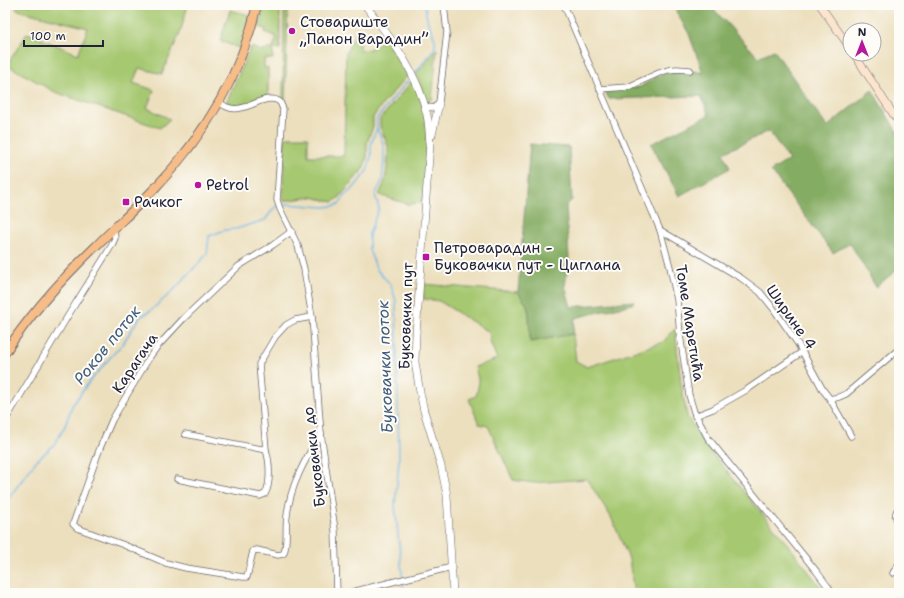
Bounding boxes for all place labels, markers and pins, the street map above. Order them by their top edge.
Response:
place label: Стовариште „Панон Варадин” [299,12,429,49]
marker: Стовариште „Панон Варадин” [287,26,297,36]
place label: Petrol [206,175,249,195]
marker: Petrol [193,180,203,190]
place label: Рачког [134,192,183,212]
marker: Рачког [121,197,131,207]
place label: Петроварадин - Буковачки пут - Циглана [434,238,621,275]
marker: Петроварадин - Буковачки пут - Циглана [421,252,431,262]

